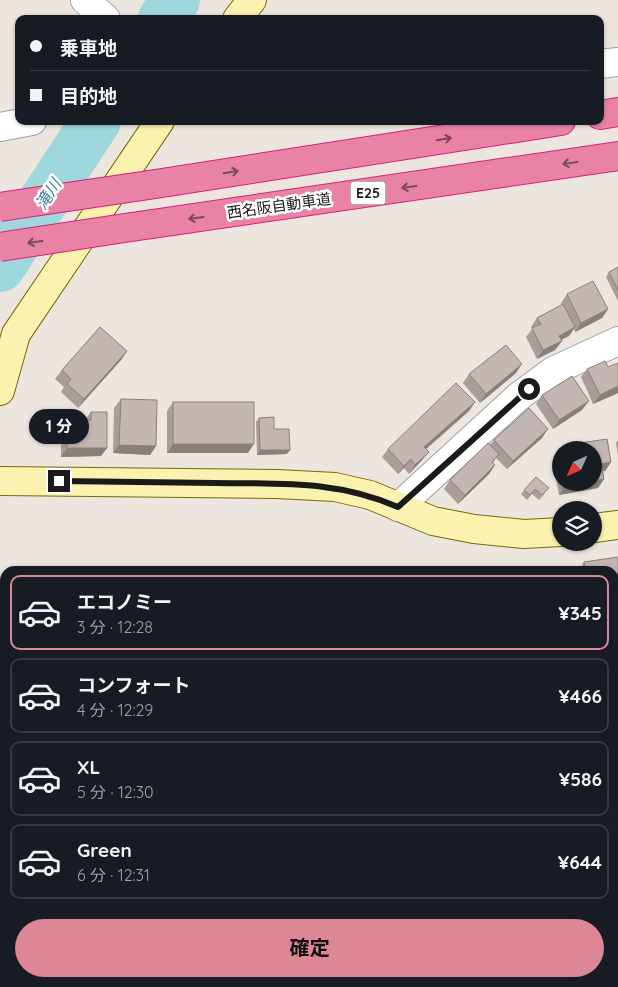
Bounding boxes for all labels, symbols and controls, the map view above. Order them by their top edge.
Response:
text: 乗車地 [60,36,117,60]
text: 目的地 [60,84,117,108]
one-way arrow [436,134,452,144]
one-way arrow [562,158,578,168]
one-way arrow [223,167,239,177]
water label: 滝川 [31,173,66,213]
road number: E25 [350,182,386,204]
one-way arrow [401,182,417,192]
street label: 西名阪自動車道 [226,189,332,222]
one-way arrow [189,213,205,223]
one-way arrow [28,237,44,247]
route start [518,378,540,400]
callout: 1 分 [29,408,89,444]
text: 1 分 [46,416,72,436]
north arrow [552,441,602,491]
map controls [552,441,602,551]
route end [48,470,70,492]
button: layers [552,501,602,551]
icon: car [17,590,62,635]
text: エコノミー [77,590,172,614]
text: ¥345 [558,601,602,625]
text: 3 分 · 12:28 [77,617,153,637]
icon: car [17,673,62,718]
text: コンフォート [77,673,190,697]
text: ¥466 [558,684,602,708]
text: 4 分 · 12:29 [77,700,153,720]
text: XL [77,755,100,779]
icon: car [17,756,62,801]
text: ¥586 [559,767,602,791]
text: 5 分 · 12:30 [77,782,154,802]
text: Green [77,838,132,862]
icon: car [17,839,62,884]
text: ¥644 [558,850,602,874]
text: 6 分 · 12:31 [77,865,150,885]
button: 確定 [15,919,604,977]

